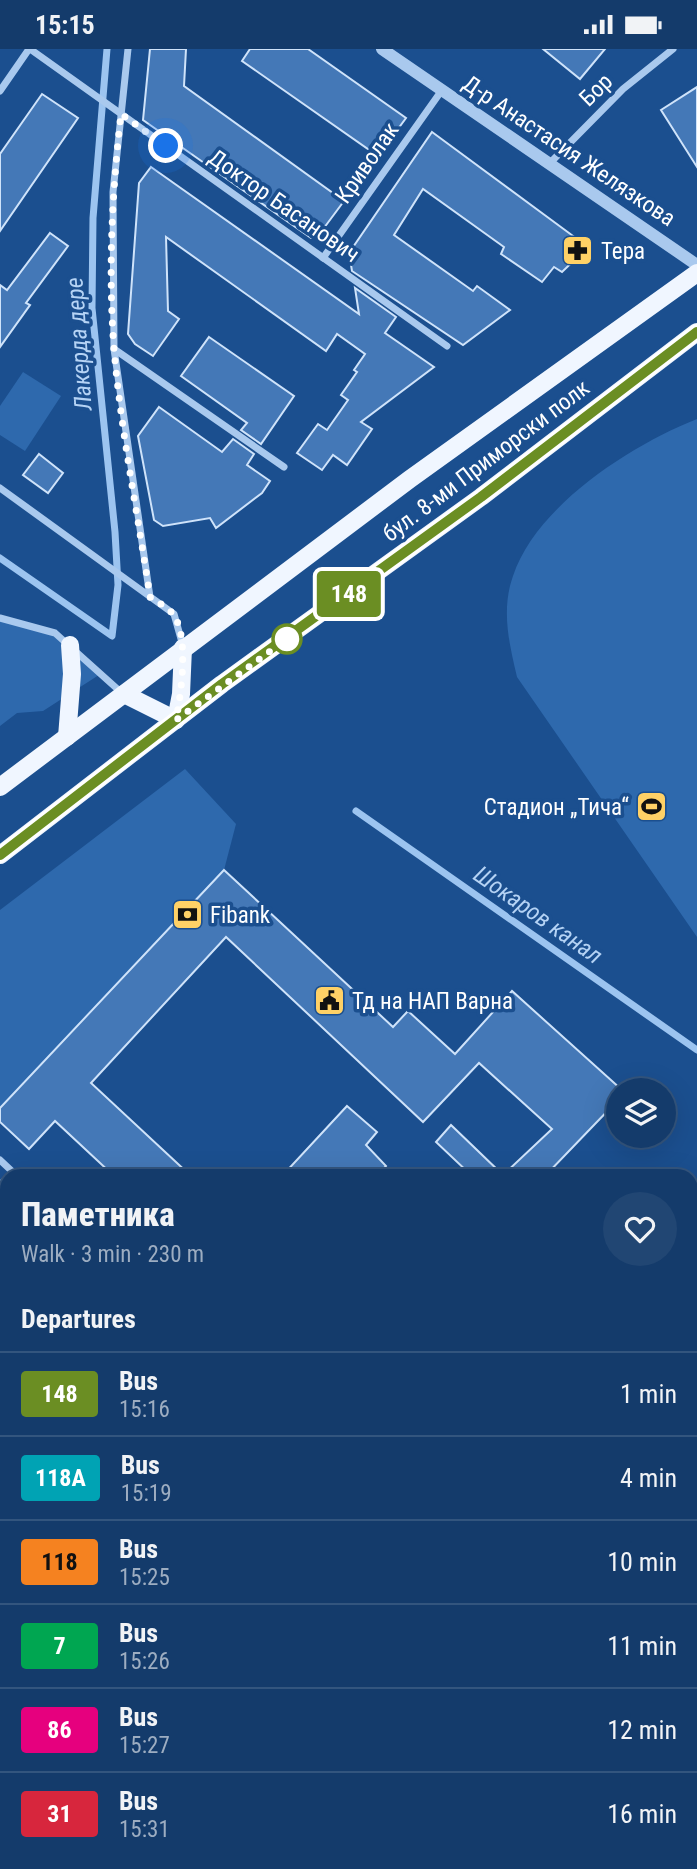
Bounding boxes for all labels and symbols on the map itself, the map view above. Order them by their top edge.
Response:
street label: Бор [574,68,618,112]
street label: Д-р Анастасия Желязкова [458,70,680,232]
street label: Криволак [329,117,405,209]
your location [148,128,183,163]
street label: Доктор Басанович [203,144,365,268]
pharmacy icon: Тера [561,234,595,268]
place label: Тера [601,238,645,265]
water label: Лакерда дере [60,276,98,413]
street label: бул. 8-ми Приморски полк [377,374,595,548]
line badge: 148 [309,571,389,617]
unlabelled marker [272,624,302,654]
sports icon: Стадион „Тича“ [635,790,669,824]
place label: Стадион „Тича“ [484,794,629,821]
water label: Шокаров канал [468,860,608,970]
bank icon: Fibank [170,898,204,932]
place label: Fibank [210,902,271,929]
public building icon: Тд на НАП Варна [312,984,346,1018]
place label: Тд на НАП Варна [352,988,513,1015]

